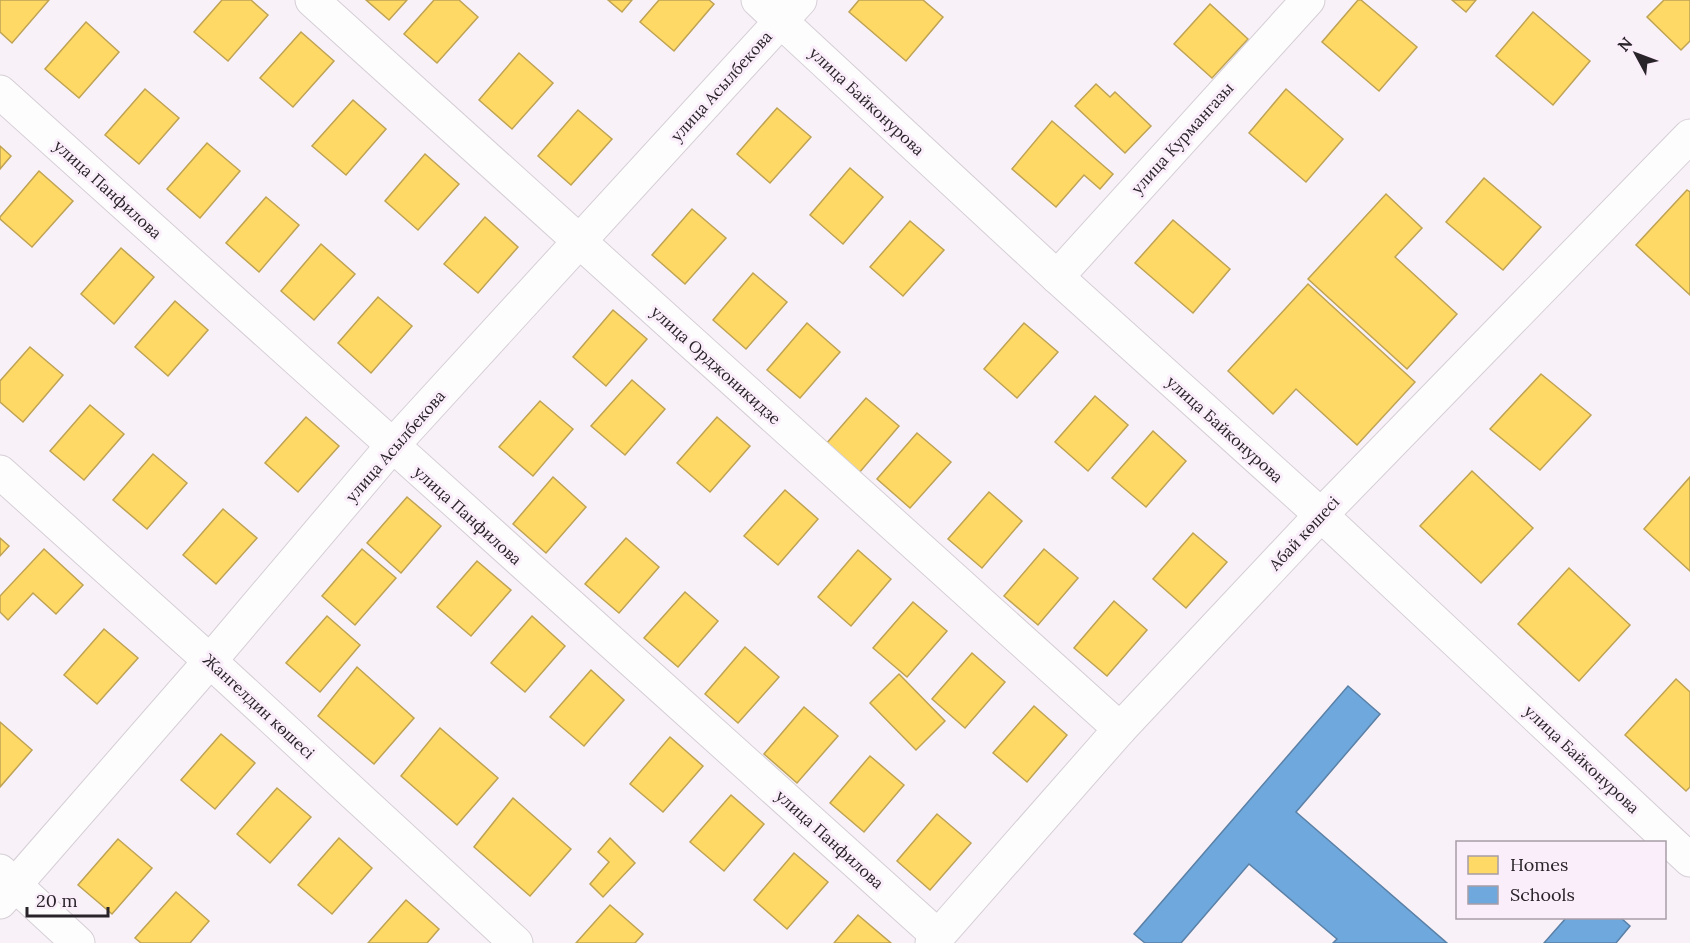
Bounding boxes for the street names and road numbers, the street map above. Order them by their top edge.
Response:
street label: улица Асылбекова [666,27,776,145]
street label: улица Байконурова [805,42,929,160]
street label: улица Курмангазы [1127,78,1237,198]
street label: улица Панфилова [50,135,166,243]
street label: улица Орджоникидзе [647,301,785,429]
street label: улица Байконурова [1163,371,1287,487]
street label: улица Асылбекова [341,386,449,506]
street label: улица Панфилова [410,461,526,569]
street label: Абай көшесі [1264,492,1343,575]
street label: Жангелдин көшесі [199,649,319,763]
street label: улица Байконурова [1520,700,1644,818]
street label: улица Панфилова [772,785,888,893]

